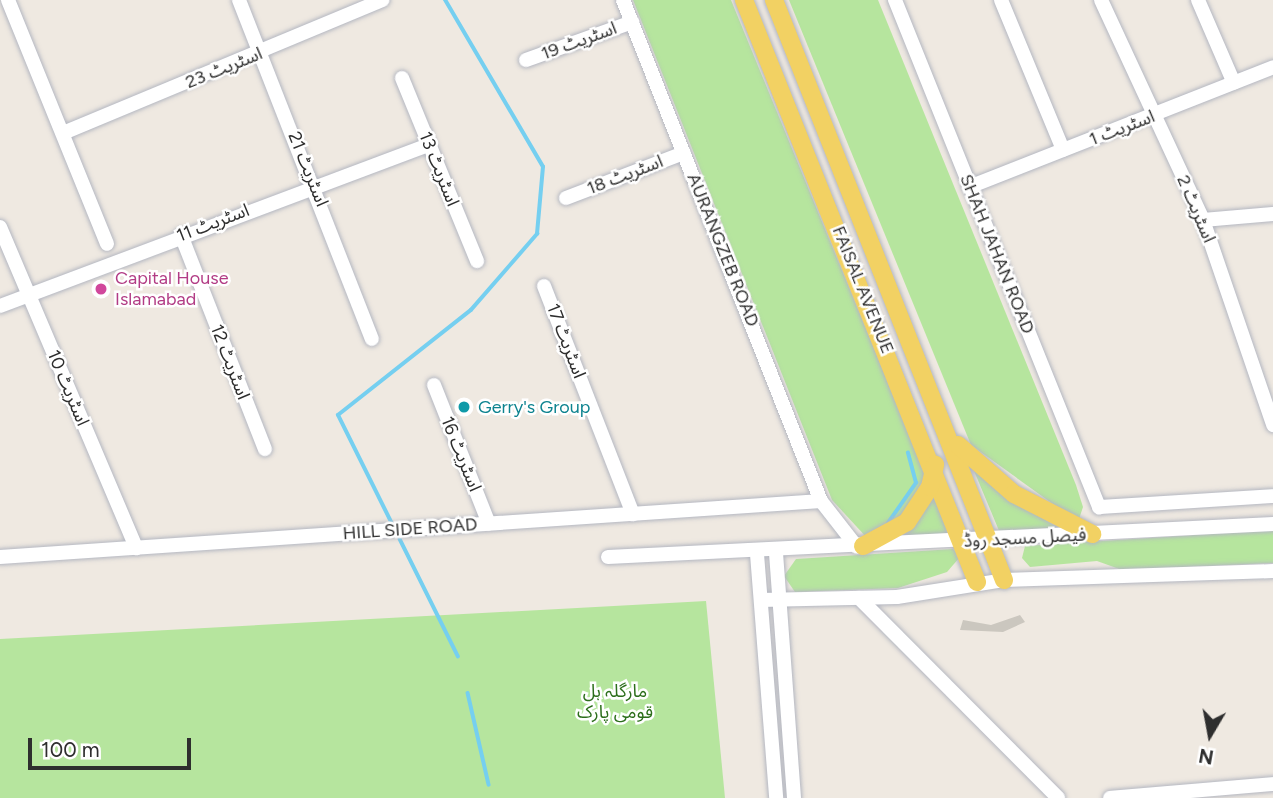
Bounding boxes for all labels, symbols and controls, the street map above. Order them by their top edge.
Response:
street label: اسٹریٹ 19 [538,17,620,65]
street label: اسٹریٹ 23 [182,43,266,93]
street label: اسٹریٹ 1 [1086,106,1158,150]
street label: اسٹریٹ 21 [283,128,333,210]
street label: اسٹریٹ 13 [414,129,464,209]
street label: اسٹریٹ 18 [584,151,666,199]
street label: AURANGZEB ROAD [682,170,764,330]
street label: SHAH JAHAN ROAD [955,171,1039,337]
street label: اسٹریٹ 2 [1172,172,1220,246]
street label: اسٹریٹ 11 [174,199,252,247]
street label: FAISAL AVENUE [828,223,898,357]
place label: Capital House Islamabad [115,268,229,310]
marker: Capital House Islamabad [93,281,109,297]
street label: اسٹریٹ 17 [542,301,590,381]
street label: اسٹریٹ 12 [206,321,254,403]
street label: اسٹریٹ 10 [42,347,94,429]
place label: Gerry's Group [478,396,590,418]
marker: Gerry's Group [456,399,472,415]
street label: اسٹریٹ 16 [436,413,486,495]
street label: HILL SIDE ROAD [342,514,478,544]
street label: فیصل مسجد روڈ [963,524,1087,552]
park label: مارگلہ ہل قومی پارک [577,681,653,724]
north arrow [1175,700,1245,770]
scale bar [32,724,194,768]
text: 100 m [41,737,100,762]
text: N [1197,744,1215,769]

